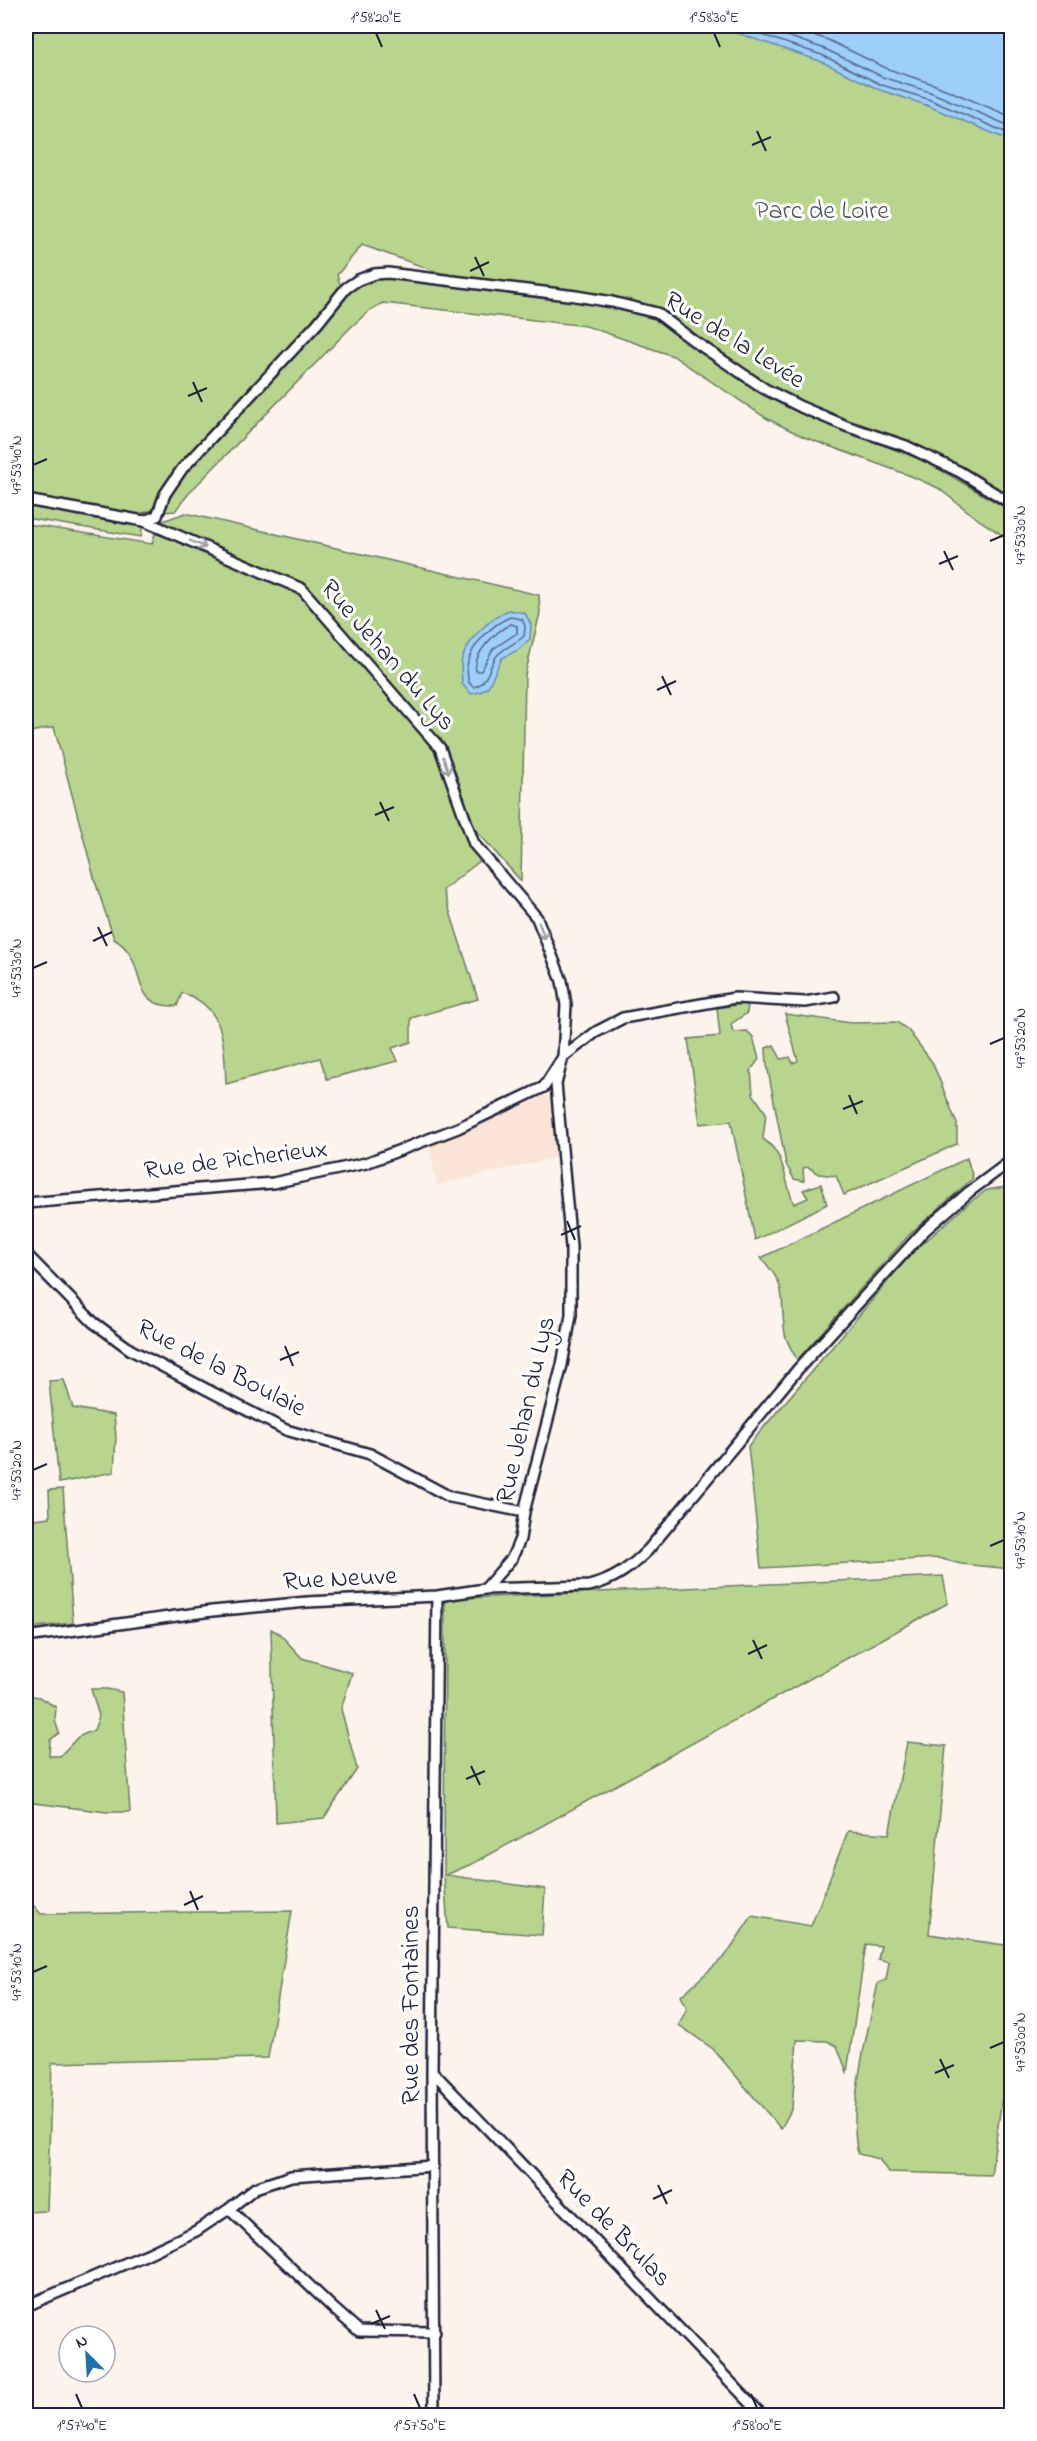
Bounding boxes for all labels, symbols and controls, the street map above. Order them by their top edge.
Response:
text: 1°58'20"E [350,7,402,29]
text: 1°58'30"E [689,7,739,29]
park label: Parc de Loire [755,193,889,231]
street label: Rue de la Levée [656,283,812,400]
text: 47°53'40"N [6,435,28,495]
text: 47°53'30"N [1010,505,1032,565]
one-way arrow [188,538,206,550]
street label: Rue Jehan du Lys [310,572,464,740]
one-way arrow [441,755,452,774]
one-way arrow [537,921,548,939]
text: 47°53'30"N [6,938,28,998]
text: 47°53'20"N [1010,1008,1032,1068]
street label: Rue de Picherieux [142,1131,330,1191]
street label: Rue de la Boulaie [130,1310,313,1428]
street label: Rue Jehan du Lys [487,1313,567,1507]
text: 47°53'20"N [6,1440,28,1500]
text: 47°53'10"N [1010,1511,1032,1569]
street label: Rue Neuve [282,1558,398,1602]
street label: Rue des Fontaines [393,1905,431,2105]
text: 47°53'10"N [6,1943,28,2001]
text: 47°53'00"N [1010,2012,1032,2072]
street label: Rue de Brulas [547,2161,679,2297]
north arrow [57,2324,117,2384]
text: N [72,2329,92,2355]
text: 1°57'40"E [57,2415,107,2437]
text: 1°57'50"E [394,2415,446,2437]
text: 1°58'00"E [732,2415,782,2437]

